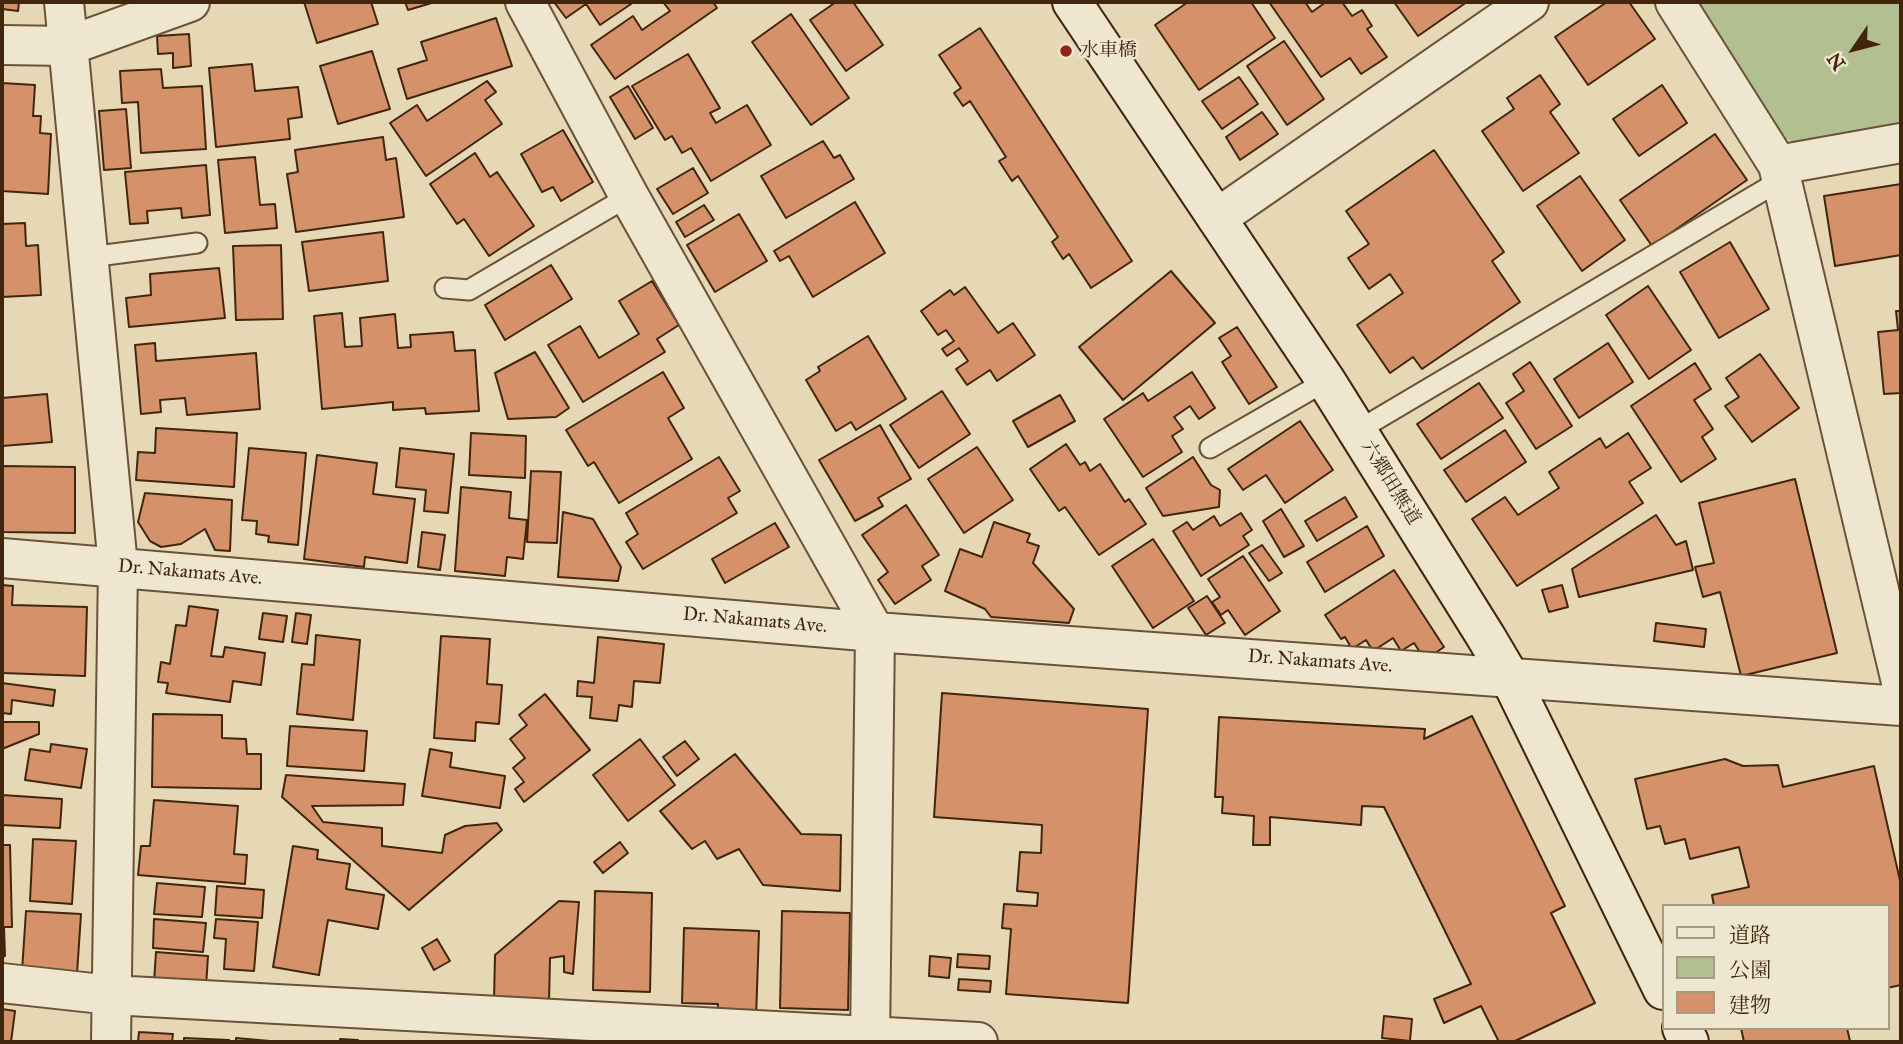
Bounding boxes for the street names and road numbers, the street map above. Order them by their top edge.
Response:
street label: 六郷田無道 [1355,437,1425,529]
street label: Dr. Nakamats Ave. [117,555,263,591]
street label: Dr. Nakamats Ave. [682,603,828,639]
street label: Dr. Nakamats Ave. [1247,646,1393,678]

